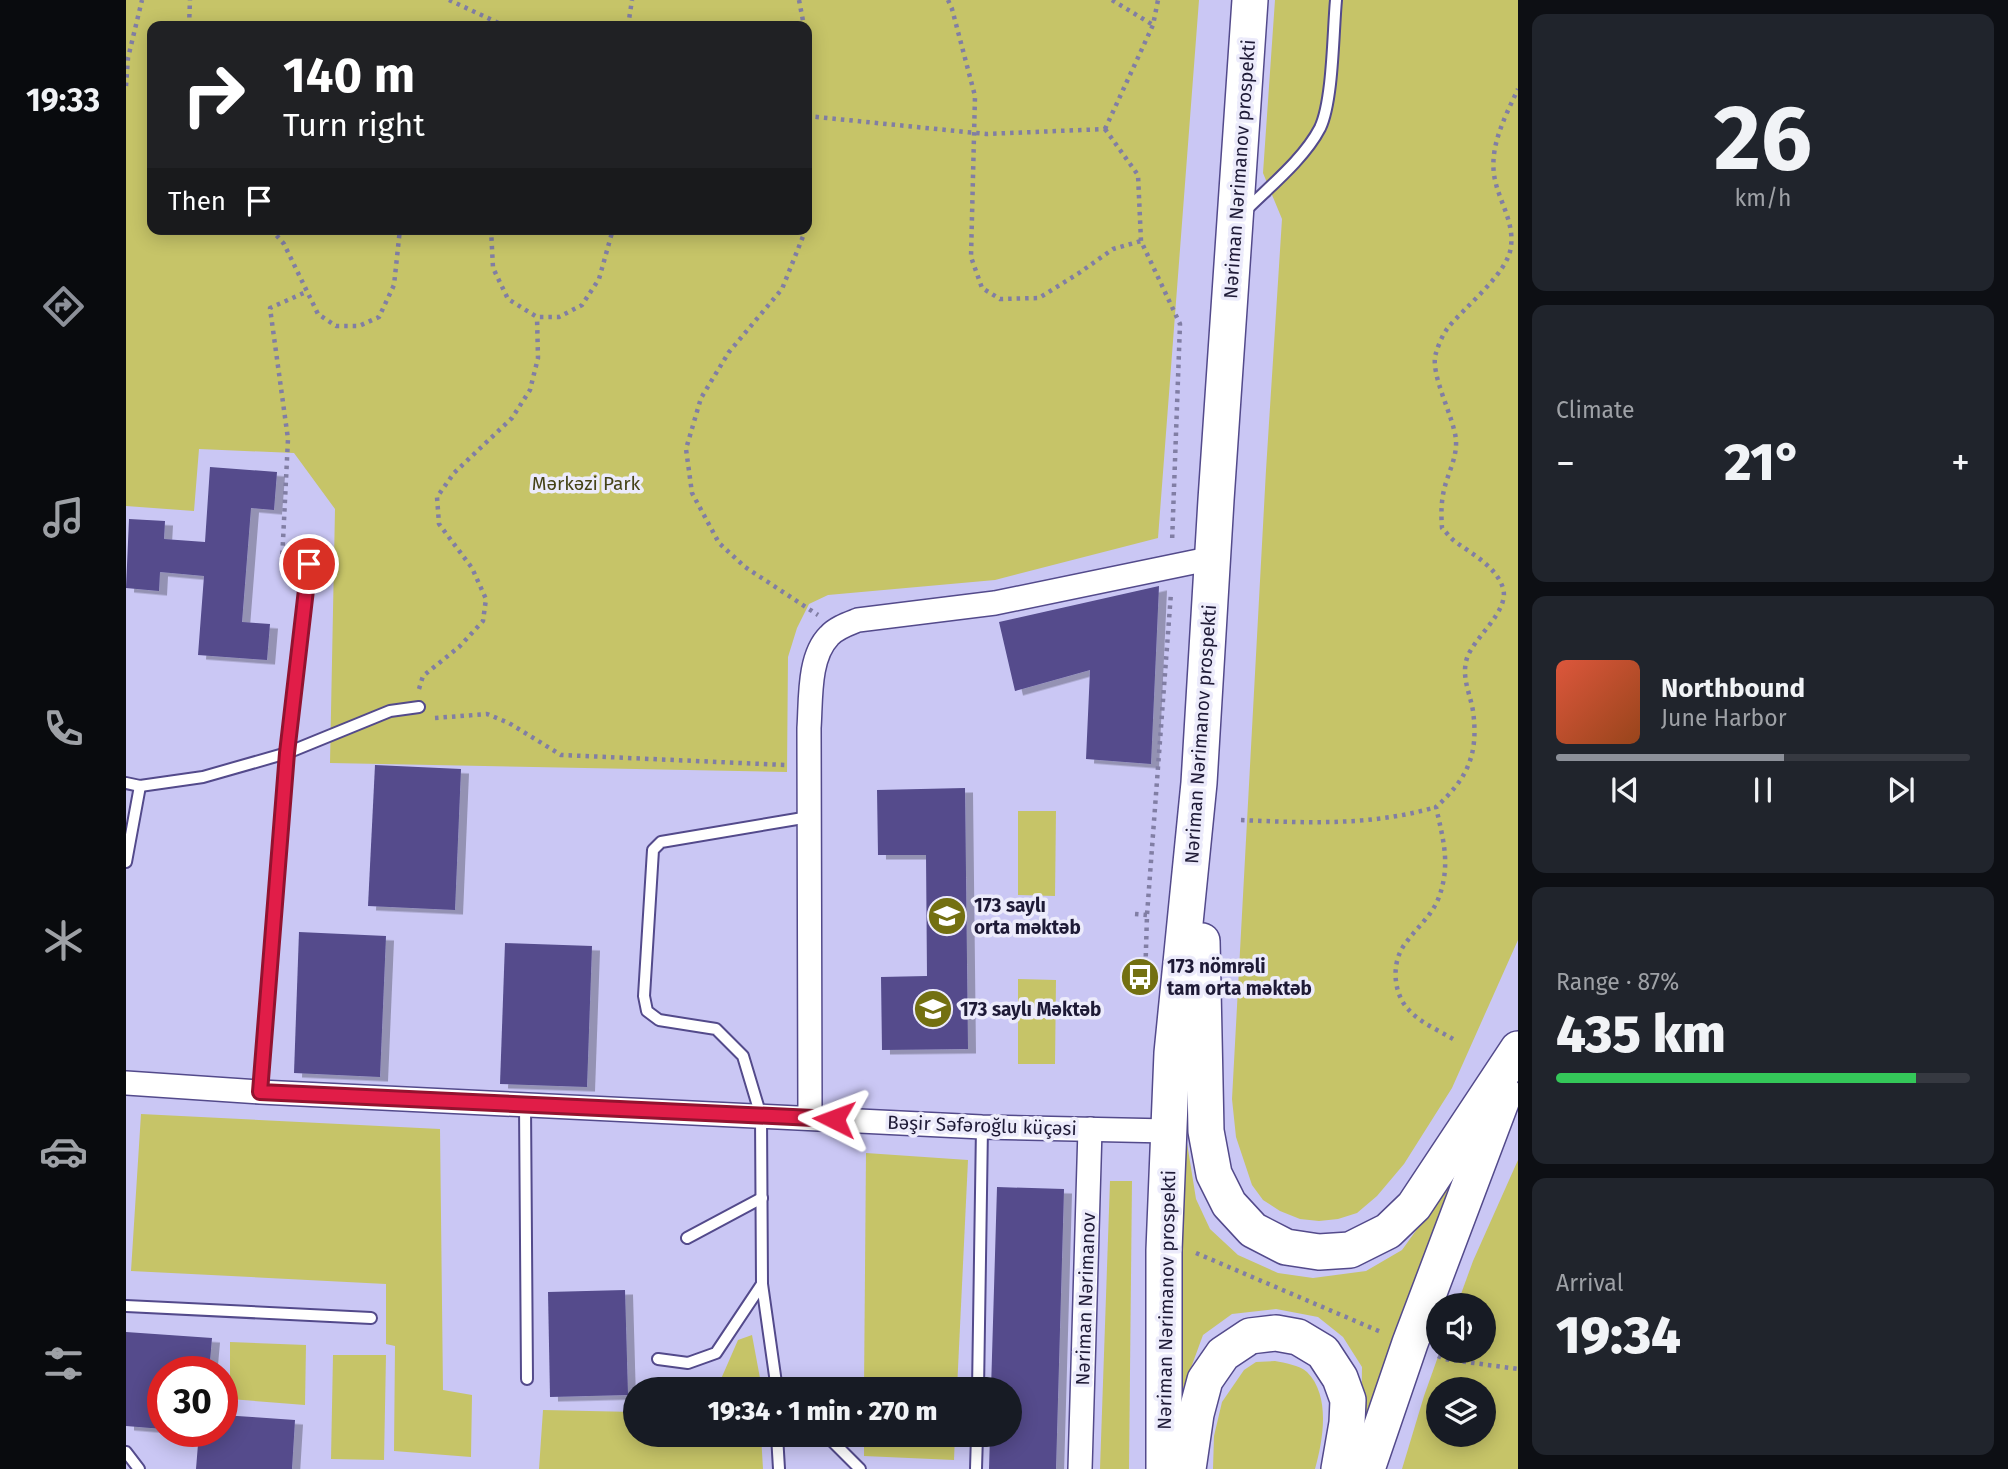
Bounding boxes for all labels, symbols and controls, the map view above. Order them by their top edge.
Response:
street label: Nəriman Nərimanov prospekti [1219,39,1260,299]
text: 140 m [283,46,415,105]
icon: right [168,49,259,140]
text: 19:33 [26,81,100,119]
text: 26 [1714,84,1812,193]
text: Turn right [283,106,425,144]
icon: arrive [240,182,278,220]
text: km/h [1735,184,1791,212]
text: Then [168,186,226,217]
icon: directions [39,282,88,331]
text: Climate [1556,396,1635,424]
text: 21° [1724,431,1802,494]
text: − [1556,440,1575,486]
text: + [1951,440,1970,486]
park label: Mərkəzi Park [532,472,641,495]
icon: music [39,493,88,542]
pin [279,534,339,594]
icon: arrive [290,545,328,583]
street label: Nəriman Nərimanov prospekti [1180,604,1221,864]
text: Northbound [1661,673,1805,704]
icon: phone [39,704,88,753]
text: June Harbor [1661,704,1787,732]
icon: previous [1606,771,1644,809]
icon: pause [1744,771,1782,809]
icon: next [1882,771,1920,809]
place label: 173 saylı orta məktəb [974,894,1081,939]
school or university icon: 173 saylı orta məktəb [926,895,968,937]
icon: climate [39,916,88,965]
place label: 173 nömrəli tam orta məktəb [1167,955,1312,1000]
bus stop icon: 173 nömrəli tam orta məktəb [1119,956,1161,998]
text: Range · 87% [1556,968,1679,996]
school or university icon: 173 saylı Məktəb [912,988,954,1030]
place label: 173 saylı Məktəb [960,998,1101,1021]
text: 435 km [1556,1003,1726,1066]
position arrow [797,1082,871,1156]
street label: Bəşir Səfəroğlu küçəsi [887,1111,1077,1140]
icon: car [39,1127,88,1176]
street label: Nəriman Nərimanov prospekti [1153,1170,1180,1430]
street label: Nəriman Nərimanov [1071,1211,1100,1386]
text: Arrival [1556,1269,1623,1297]
map controls [1426,1293,1496,1447]
button: sound [1426,1293,1496,1363]
text: 19:34 [1556,1304,1681,1367]
icon: filters [39,1339,88,1388]
speed limit sign: 30 [147,1356,238,1447]
button: layers [1426,1377,1496,1447]
text: 19:34 · 1 min · 270 m [708,1396,937,1427]

